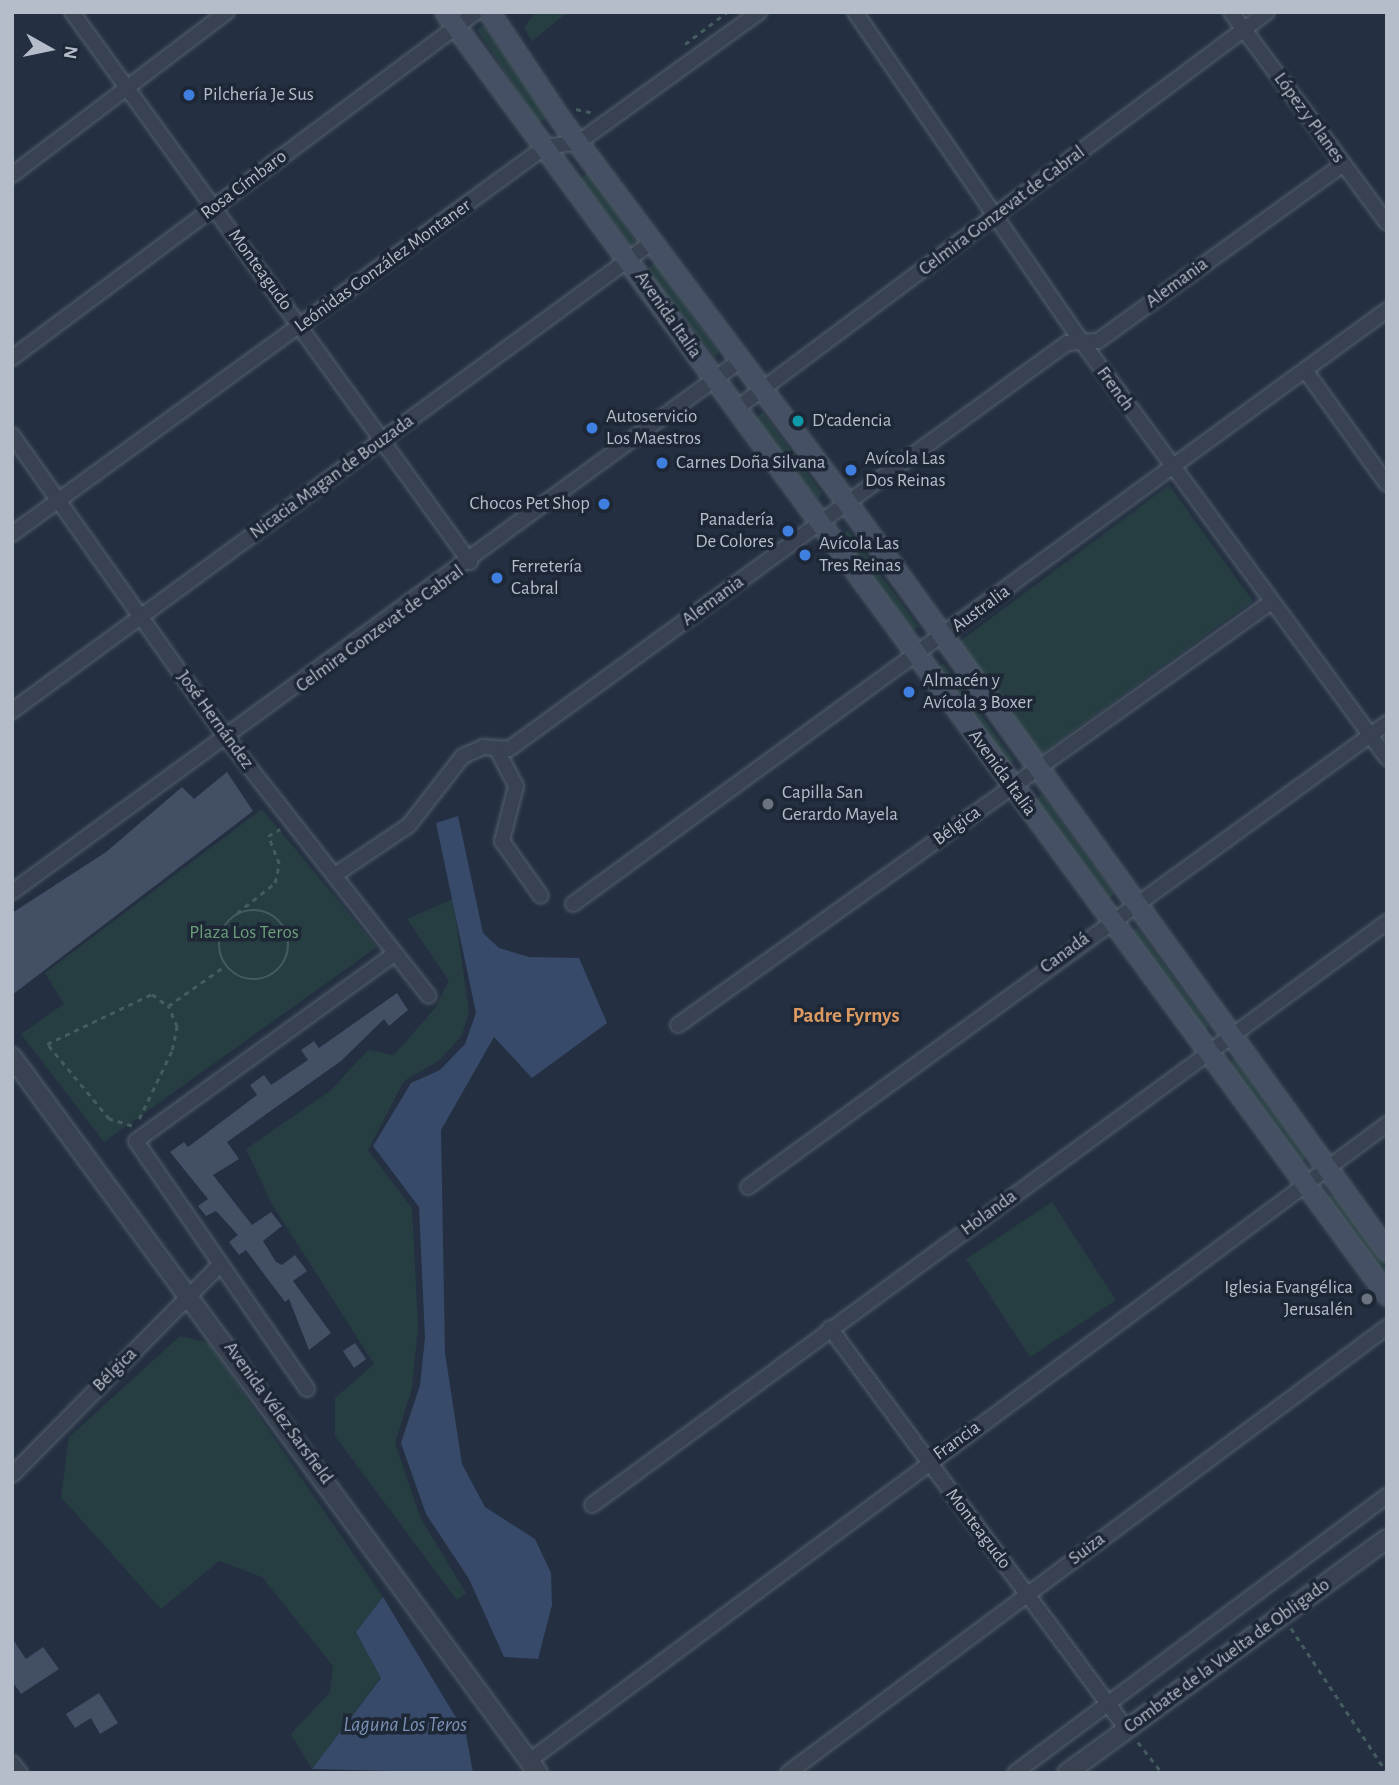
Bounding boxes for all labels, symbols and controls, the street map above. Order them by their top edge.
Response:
north arrow [14,14,84,84]
text: N [60,44,81,60]
street label: López y Planes [1269,68,1349,168]
place label: Pilchería Je Sus [203,84,314,106]
marker: Pilchería Je Sus [181,87,197,103]
street label: Celmira Gonzevat de Cabral [914,141,1090,281]
street label: Rosa Címbaro [197,145,291,225]
street label: Leónidas González Montaner [290,194,476,338]
street label: Monteagudo [223,225,297,315]
street label: Alemania [1141,253,1213,313]
street label: Avenida Italia [630,267,706,363]
street label: French [1091,362,1139,416]
place label: Autoservicio Los Maestros [606,406,701,450]
street label: Nicacia Magan de Bouzada [245,410,419,544]
place label: D'cadencia [812,410,891,432]
marker: D'cadencia [790,413,806,429]
marker: Autoservicio Los Maestros [584,420,600,436]
place label: Avícola Las Dos Reinas [865,448,946,492]
place label: Carnes Doña Silvana [676,452,826,474]
marker: Carnes Doña Silvana [654,455,670,471]
marker: Avícola Las Dos Reinas [843,462,859,478]
place label: Chocos Pet Shop [469,493,590,515]
marker: Chocos Pet Shop [596,496,612,512]
place label: Panadería De Colores [695,509,774,553]
marker: Panadería De Colores [780,523,796,539]
place label: Avícola Las Tres Reinas [819,533,901,577]
marker: Avícola Las Tres Reinas [797,547,813,563]
place label: Ferretería Cabral [511,556,582,600]
street label: Celmira Gonzevat de Cabral [292,560,468,698]
marker: Ferretería Cabral [489,570,505,586]
street label: Alemania [677,571,749,631]
street label: Australia [948,580,1014,638]
street label: José Hernández [172,666,258,774]
place label: Almacén y Avícola 3 Boxer [923,670,1032,714]
marker: Almacén y Avícola 3 Boxer [901,684,917,700]
street label: Avenida Italia [963,725,1041,821]
place label: Capilla San Gerardo Mayela [782,782,898,826]
marker: Capilla San Gerardo Mayela [760,796,776,812]
street label: Bélgica [929,801,985,851]
park label: Plaza Los Teros [189,922,299,944]
street label: Canadá [1036,927,1094,979]
district label: Padre Fyrnys [792,1003,900,1029]
street label: Holanda [957,1185,1021,1241]
place label: Iglesia Evangélica Jerusalén [1224,1277,1353,1321]
marker: Iglesia Evangélica Jerusalén [1359,1291,1375,1307]
street label: Avenida Vélez Sarsfield [219,1337,337,1489]
street label: Bélgica [88,1343,142,1397]
street label: Francia [929,1416,985,1466]
street label: Monteagudo [940,1484,1016,1574]
street label: Suiza [1064,1528,1110,1570]
street label: Combate de la Vuelta de Obligado [1120,1574,1334,1738]
water label: Laguna Los Teros [343,1712,467,1738]

